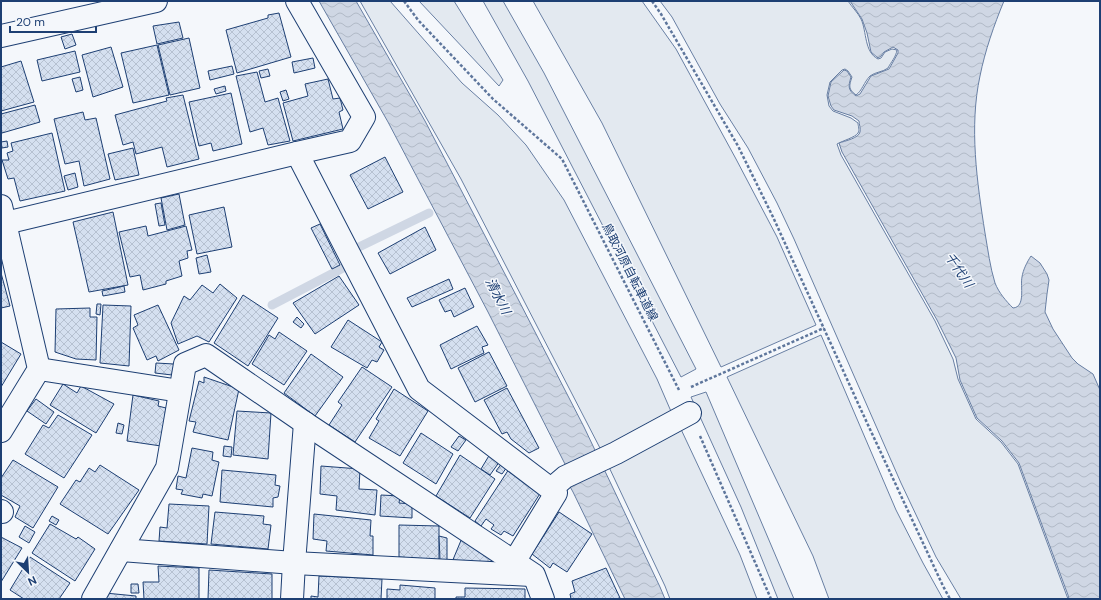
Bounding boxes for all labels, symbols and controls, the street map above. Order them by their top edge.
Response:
scale bar [10,8,96,34]
text: 20 m [16,14,45,30]
street label: 鳥取河原自転車道線 [598,220,662,324]
water label: 千代川 [941,249,978,292]
water label: 清水川 [482,275,515,319]
north arrow [8,552,48,592]
text: N [26,573,39,589]

